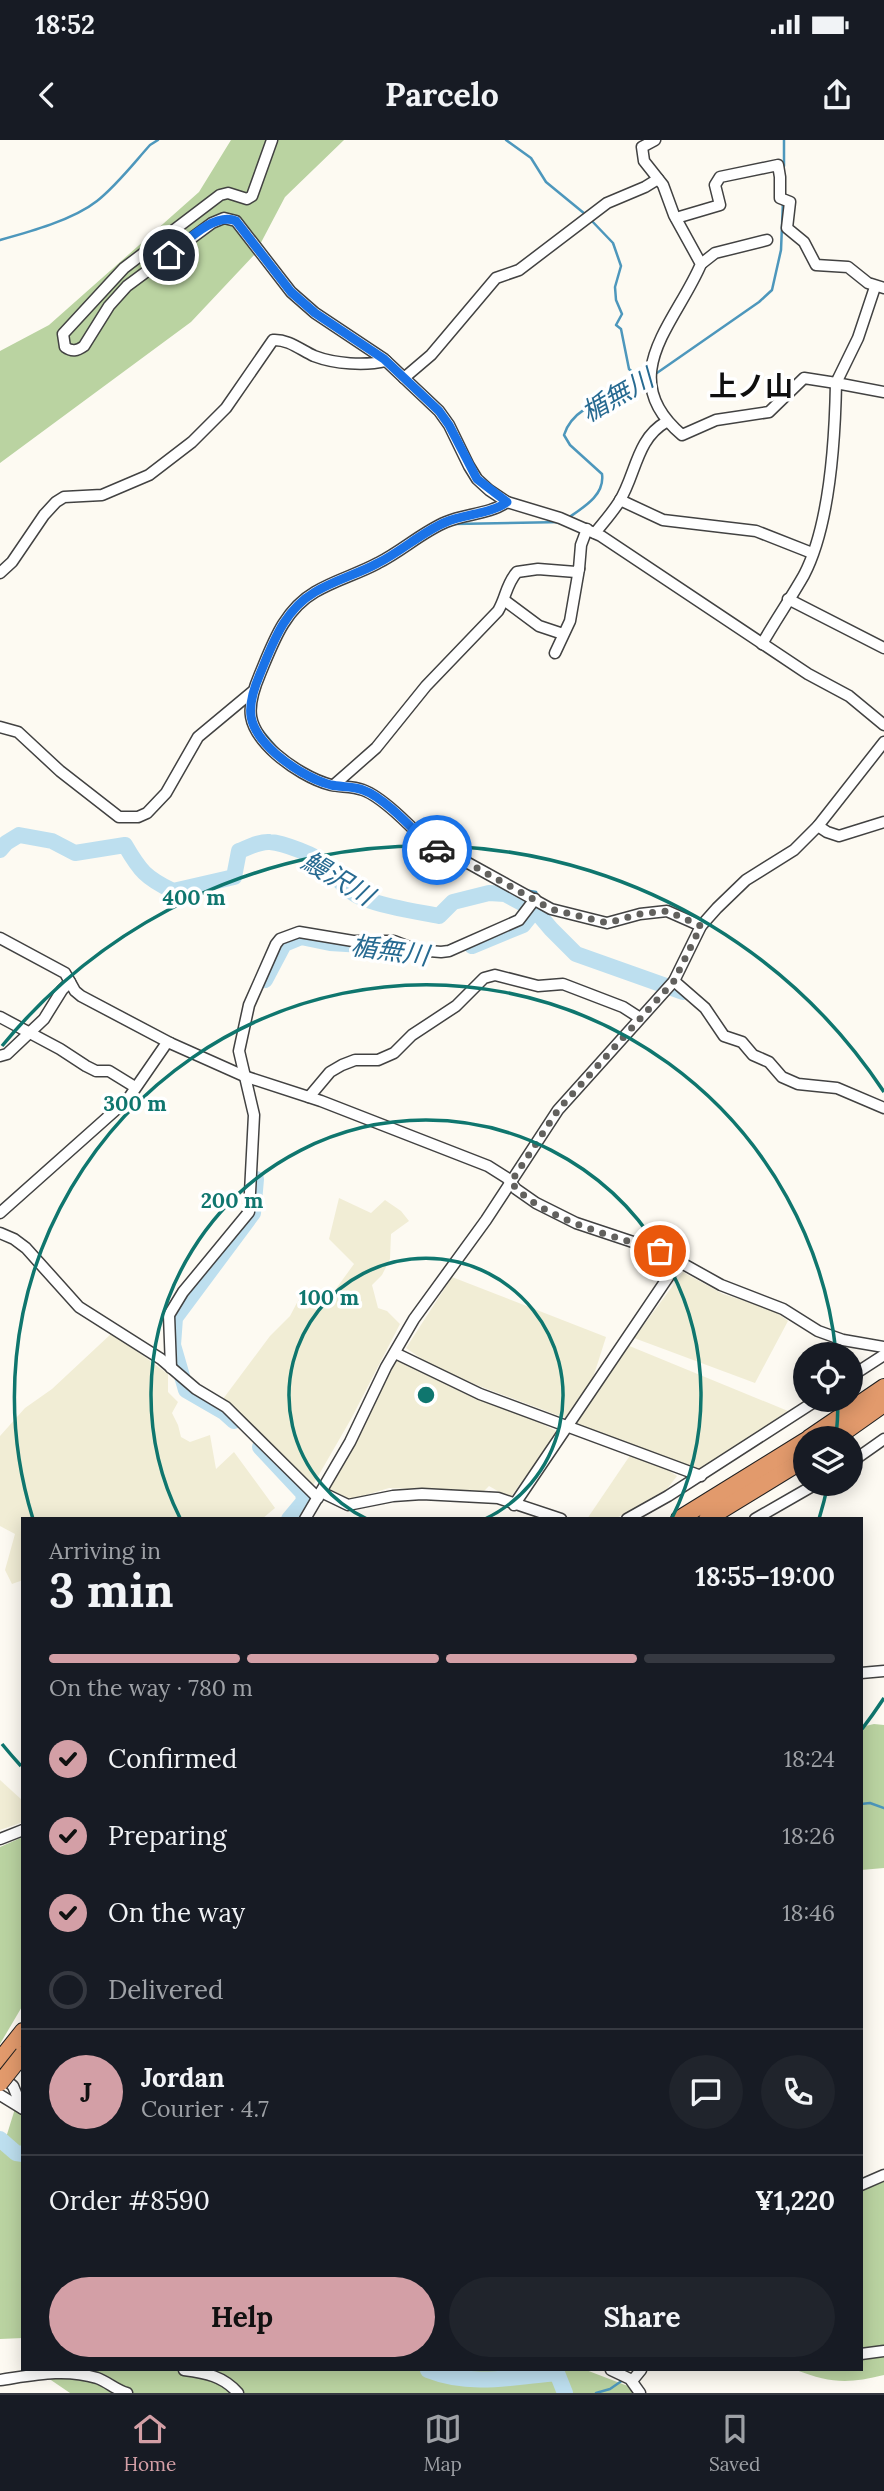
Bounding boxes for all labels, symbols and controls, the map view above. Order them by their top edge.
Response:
text: 18:52 [35,8,95,41]
text: Parcelo [385,74,499,115]
icon: back [28,76,66,114]
icon: share [818,76,856,114]
pin [139,225,199,285]
icon: home [150,236,188,274]
water label: 楯無川 [575,360,662,429]
district label: 上ノ山 [709,368,793,404]
courier [402,815,472,885]
icon: car [418,831,456,869]
water label: 鰻沢川 [296,844,382,914]
text: 400 m [162,884,226,911]
water label: 楯無川 [349,928,434,972]
text: 300 m [103,1090,167,1117]
text: 200 m [201,1187,263,1214]
pin [630,1221,690,1281]
icon: bag [641,1232,679,1270]
text: 100 m [299,1284,359,1311]
map controls [793,1342,863,1496]
button: locate [793,1342,863,1412]
centre of rings [414,1383,438,1407]
button: layers [793,1426,863,1496]
text: Arriving in [49,1536,161,1565]
text: 18:55–19:00 [695,1560,835,1593]
text: 3 min [49,1561,174,1620]
text: On the way · 780 m [49,1673,253,1702]
icon: check [49,1740,87,1778]
text: Confirmed [108,1742,237,1775]
text: 18:24 [784,1744,835,1773]
icon: check [49,1817,87,1855]
text: Preparing [108,1819,227,1852]
text: 18:26 [782,1821,835,1850]
icon: check [49,1894,87,1932]
text: On the way [108,1896,245,1929]
text: 18:46 [782,1898,835,1927]
text: Delivered [108,1973,224,2006]
button: chat [669,2055,743,2129]
button: phone [761,2055,835,2129]
text: Jordan [141,2061,225,2094]
text: J [80,2076,92,2109]
text: Courier · 4.7 [141,2094,269,2123]
text: Order #8590 [49,2184,210,2217]
text: ¥1,220 [755,2184,835,2217]
button: Help [49,2277,435,2357]
button: Share [449,2277,835,2357]
tab: Home [124,2410,176,2476]
tab: Map [423,2410,462,2476]
tab: Saved [709,2410,760,2476]

